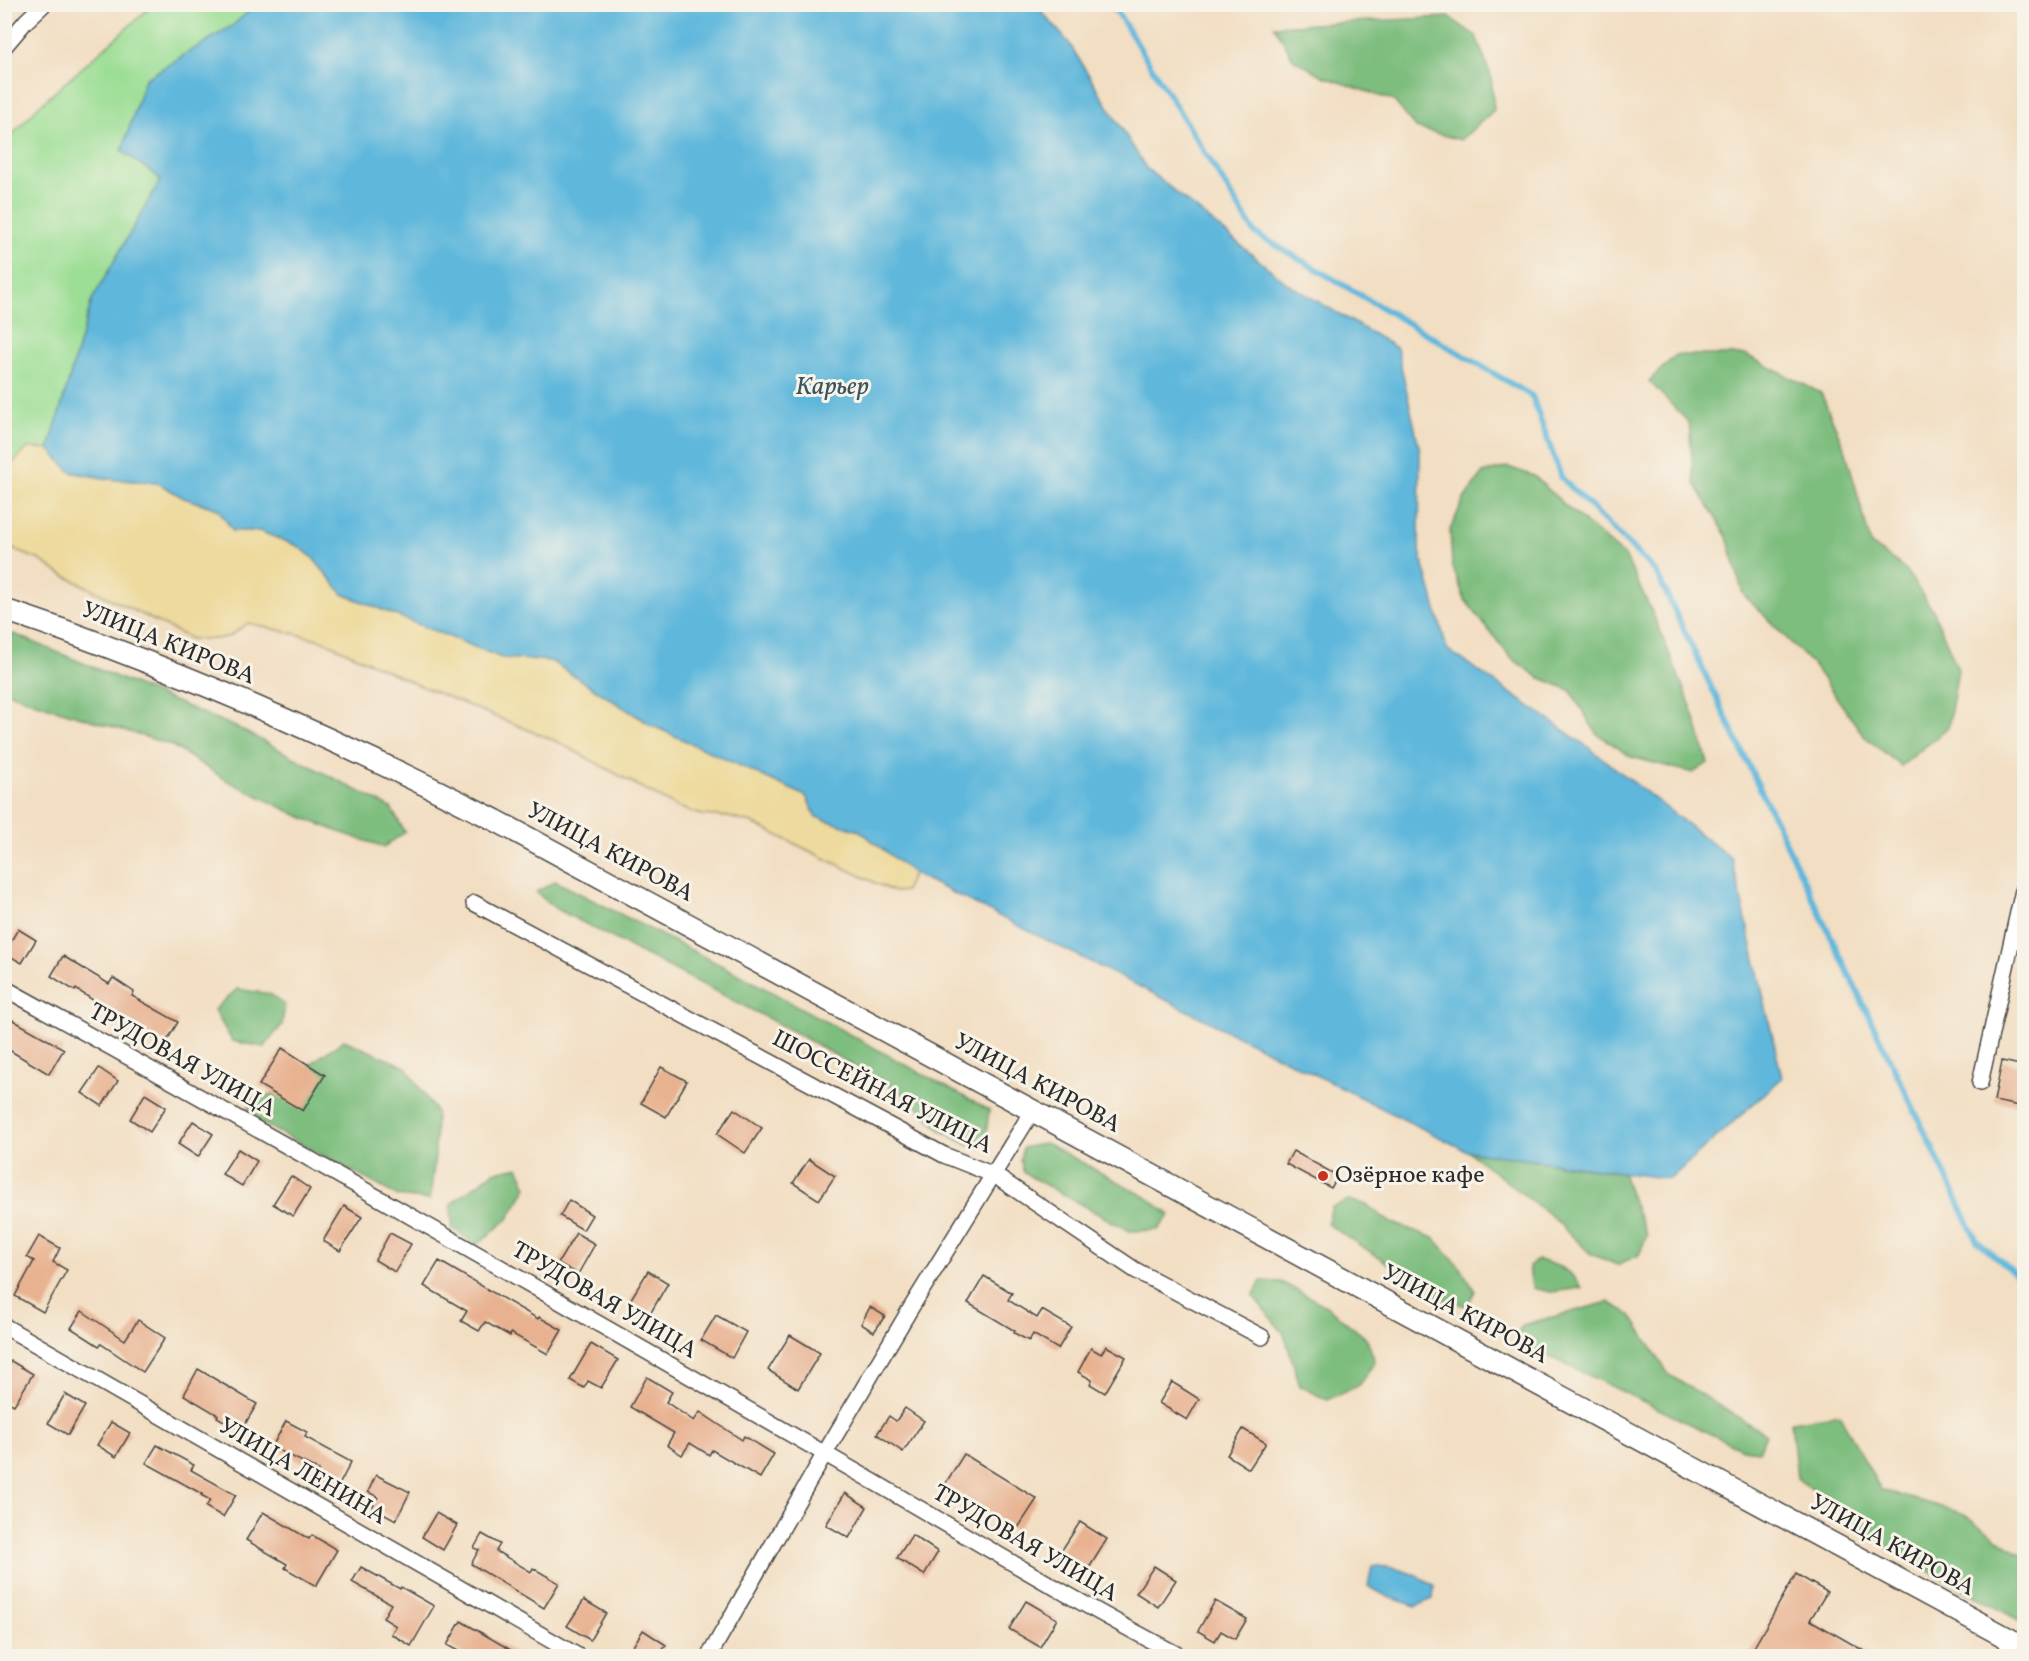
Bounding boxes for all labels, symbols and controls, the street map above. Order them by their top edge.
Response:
water label: Карьер [795,369,869,405]
street label: УЛИЦА КИРОВА [76,594,260,694]
street label: УЛИЦА КИРОВА [520,795,700,911]
street label: ТРУДОВАЯ УЛИЦА [82,995,282,1127]
street label: ШОССЕЙНАЯ УЛИЦА [766,1023,998,1163]
street label: УЛИЦА КИРОВА [947,1026,1127,1142]
place label: Озёрное кафе [1335,1159,1485,1193]
marker: Озёрное кафе [1316,1169,1330,1183]
street label: ТРУДОВАЯ УЛИЦА [505,1234,703,1368]
street label: УЛИЦА КИРОВА [1375,1257,1555,1373]
street label: УЛИЦА ЛЕНИНА [211,1410,393,1534]
street label: ТРУДОВАЯ УЛИЦА [926,1477,1124,1611]
street label: УЛИЦА КИРОВА [1803,1486,1981,1606]

